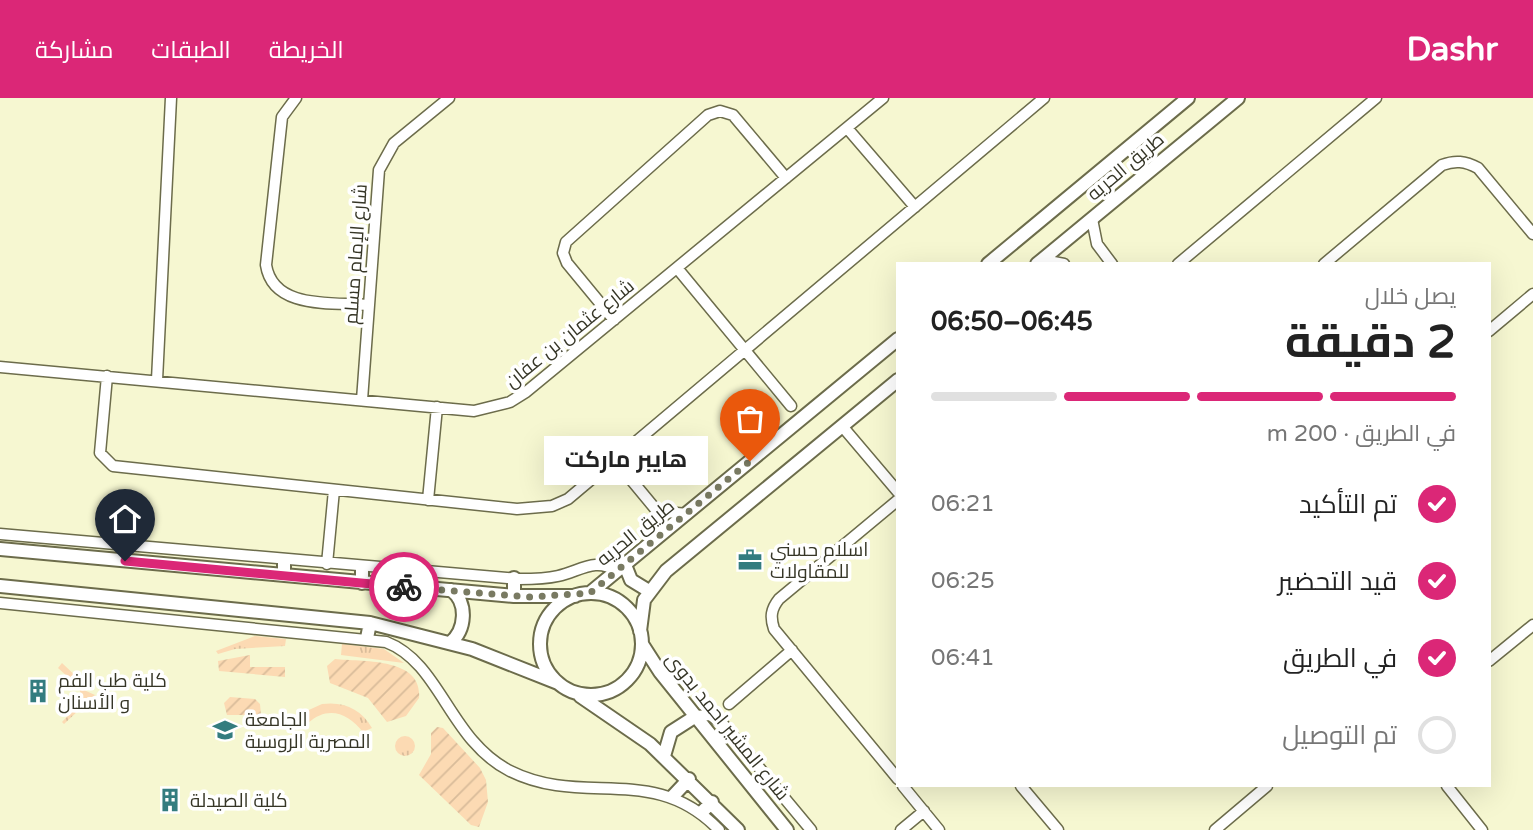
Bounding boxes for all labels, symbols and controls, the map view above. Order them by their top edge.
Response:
text: Dashr [1406,30,1498,69]
text: مشاركة [35,36,113,65]
text: الطبقات [151,36,231,65]
text: الخريطة [269,36,344,65]
street label: طريق الحريه [1083,128,1169,206]
street label: شارع الإمام مسلم [340,183,374,325]
street label: شارع عثمان بن عفان [501,275,640,394]
text: يصل خلال [1365,283,1456,311]
text: 06:45–06:50 [931,306,1093,337]
text: 2 دقيقة [1285,315,1456,370]
pin [720,389,780,461]
icon: bag [731,400,769,438]
text: في الطريق · 200 m [1267,420,1456,448]
callout: هايبر ماركت [544,436,708,486]
text: هايبر ماركت [565,446,687,474]
icon: check [1418,485,1456,523]
pin [95,489,155,561]
text: تم التأكيد [1299,489,1397,520]
text: 06:21 [931,490,995,518]
street label: طريق الحريه [592,495,679,572]
icon: home [106,500,144,538]
place label: اسلام حسني للمقاولات [770,539,868,583]
office icon: اسلام حسني للمقاولات [736,546,764,574]
courier [369,552,439,622]
icon: check [1418,562,1456,600]
text: قيد التحضير [1278,566,1397,597]
text: 06:25 [931,567,995,595]
icon: bike [385,568,423,606]
icon: check [1418,639,1456,677]
text: في الطريق [1283,643,1397,674]
text: 06:41 [931,644,995,672]
street label: شارع المشير احمد بدوى [659,648,794,806]
place label: كلية طب الفم و الأسنان [58,670,167,714]
building icon: كلية طب الفم و الأسنان [24,677,52,705]
place label: الجامعة المصرية الروسية [245,709,371,753]
school or university icon: الجامعة المصرية الروسية [211,716,239,744]
text: تم التوصيل [1282,720,1397,751]
building icon: كلية الصيدلة [156,786,184,814]
place label: كلية الصيدلة [190,790,288,812]

